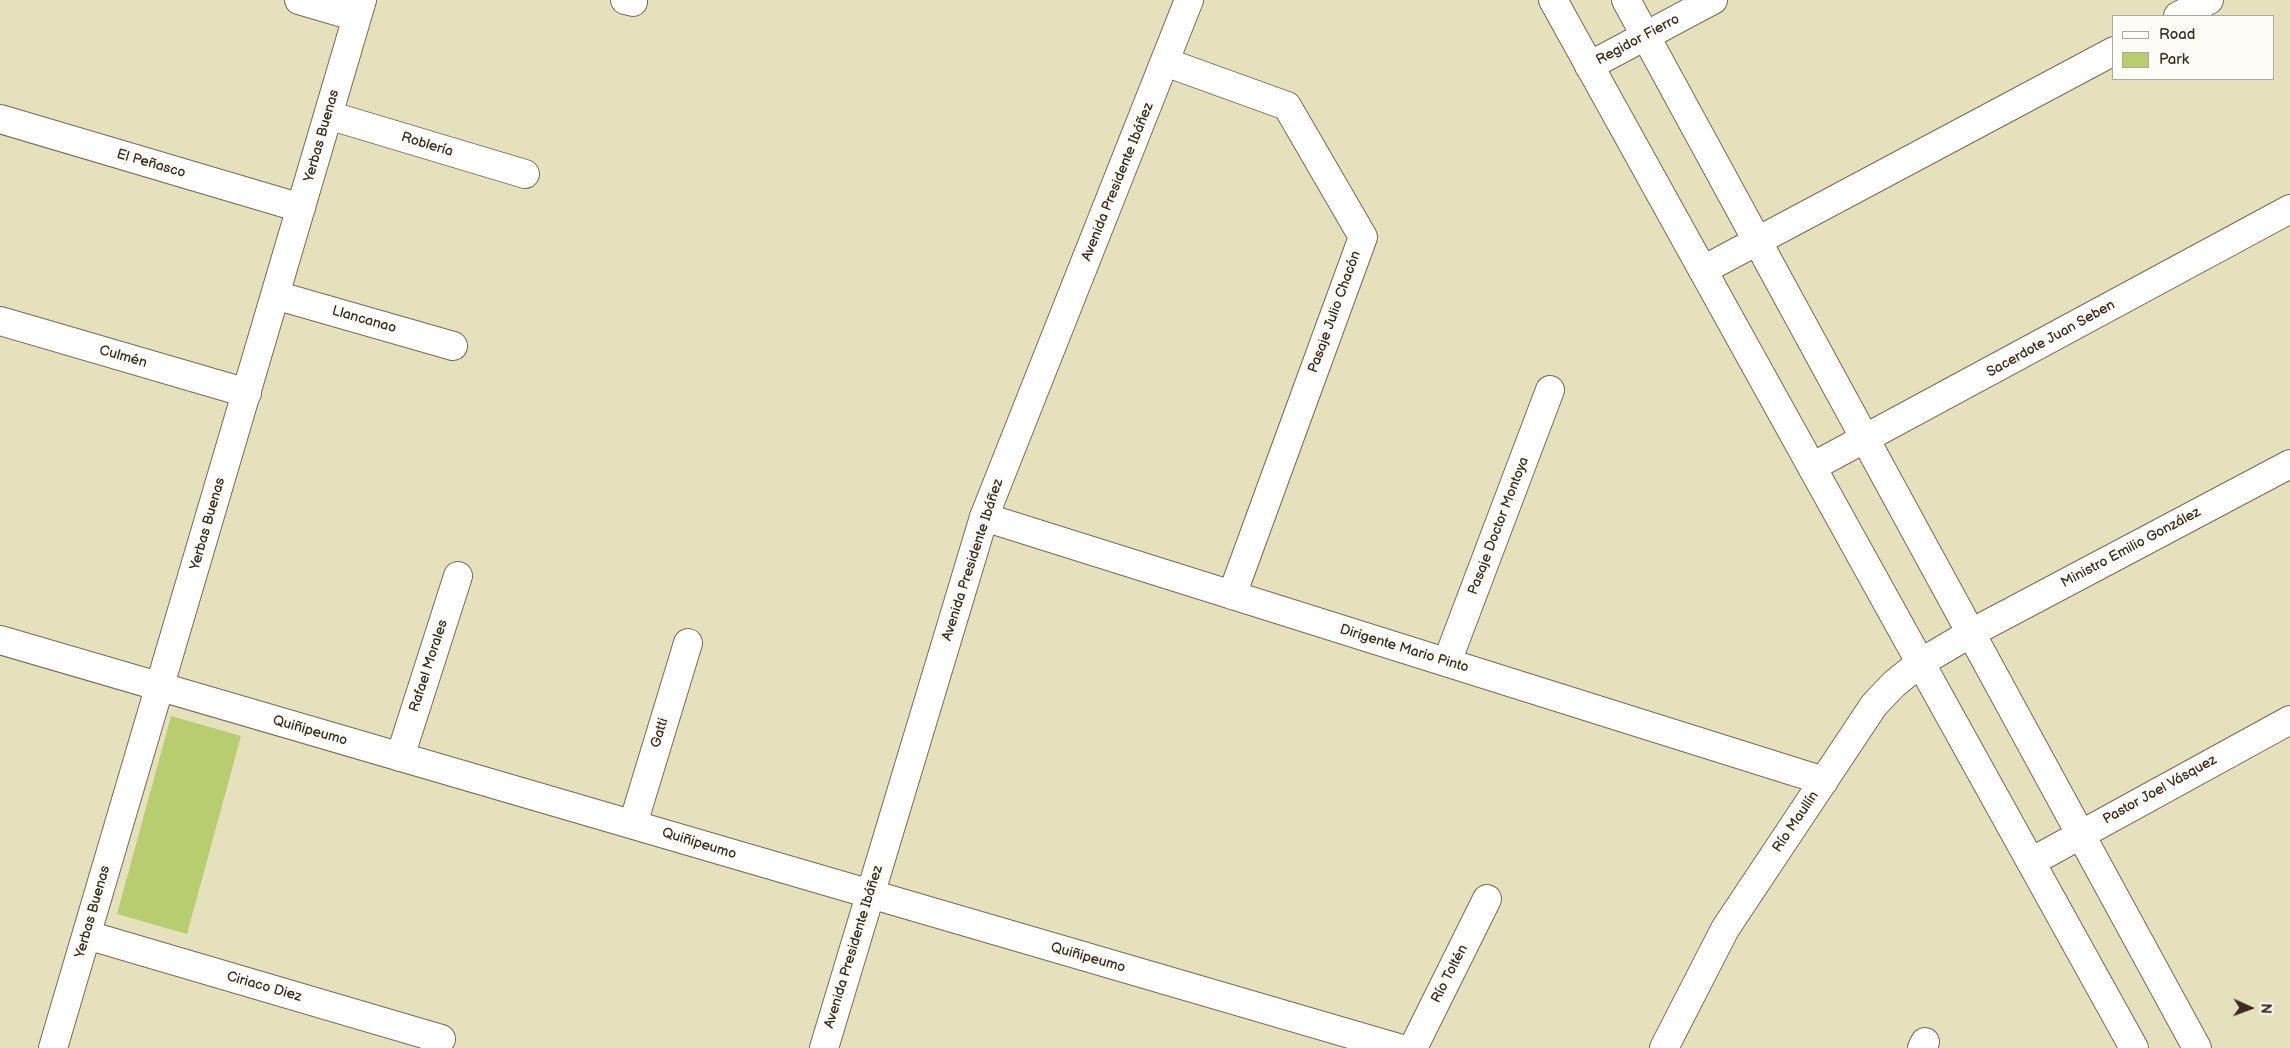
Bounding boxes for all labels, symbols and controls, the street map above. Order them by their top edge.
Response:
street label: Regidor Fierro [1593,11,1683,69]
legend [2112,15,2275,80]
text: Road [2159,25,2195,44]
text: Park [2159,50,2189,69]
street label: Yerbas Buenas [301,88,343,184]
street label: Avenida Presidente Ibáñez [1079,100,1157,264]
street label: Roblería [399,129,455,161]
street label: El Peñasco [115,146,187,182]
street label: Pasaje Julio Chacón [1305,249,1365,375]
street label: Sacerdote Juan Seben [1984,297,2118,381]
street label: Llancanao [330,303,398,337]
street label: Culmén [97,342,149,372]
street label: Pasaje Doctor Montoya [1465,455,1533,597]
street label: Yerbas Buenas [187,476,229,572]
street label: Avenida Presidente Ibáñez [939,477,1007,643]
street label: Ministro Emilio González [2059,504,2203,592]
street label: Rafael Morales [406,618,452,714]
street label: Dirigente Mario Pinto [1337,621,1471,677]
street label: Quiñipeumo [271,712,349,750]
street label: Gatti [648,716,672,750]
street label: Pastor Joel Vásquez [2100,752,2220,828]
street label: Río Maullín [1769,788,1823,856]
street label: Quiñipeumo [660,825,738,863]
street label: Yerbas Buenas [72,864,114,960]
street label: Avenida Presidente Ibáñez [821,864,887,1030]
street label: Quiñipeumo [1049,939,1127,977]
street label: Río Toltén [1428,942,1472,1006]
street label: Ciriaco Diez [225,968,303,1006]
north arrow [2225,983,2275,1033]
text: N [2257,1003,2274,1014]

